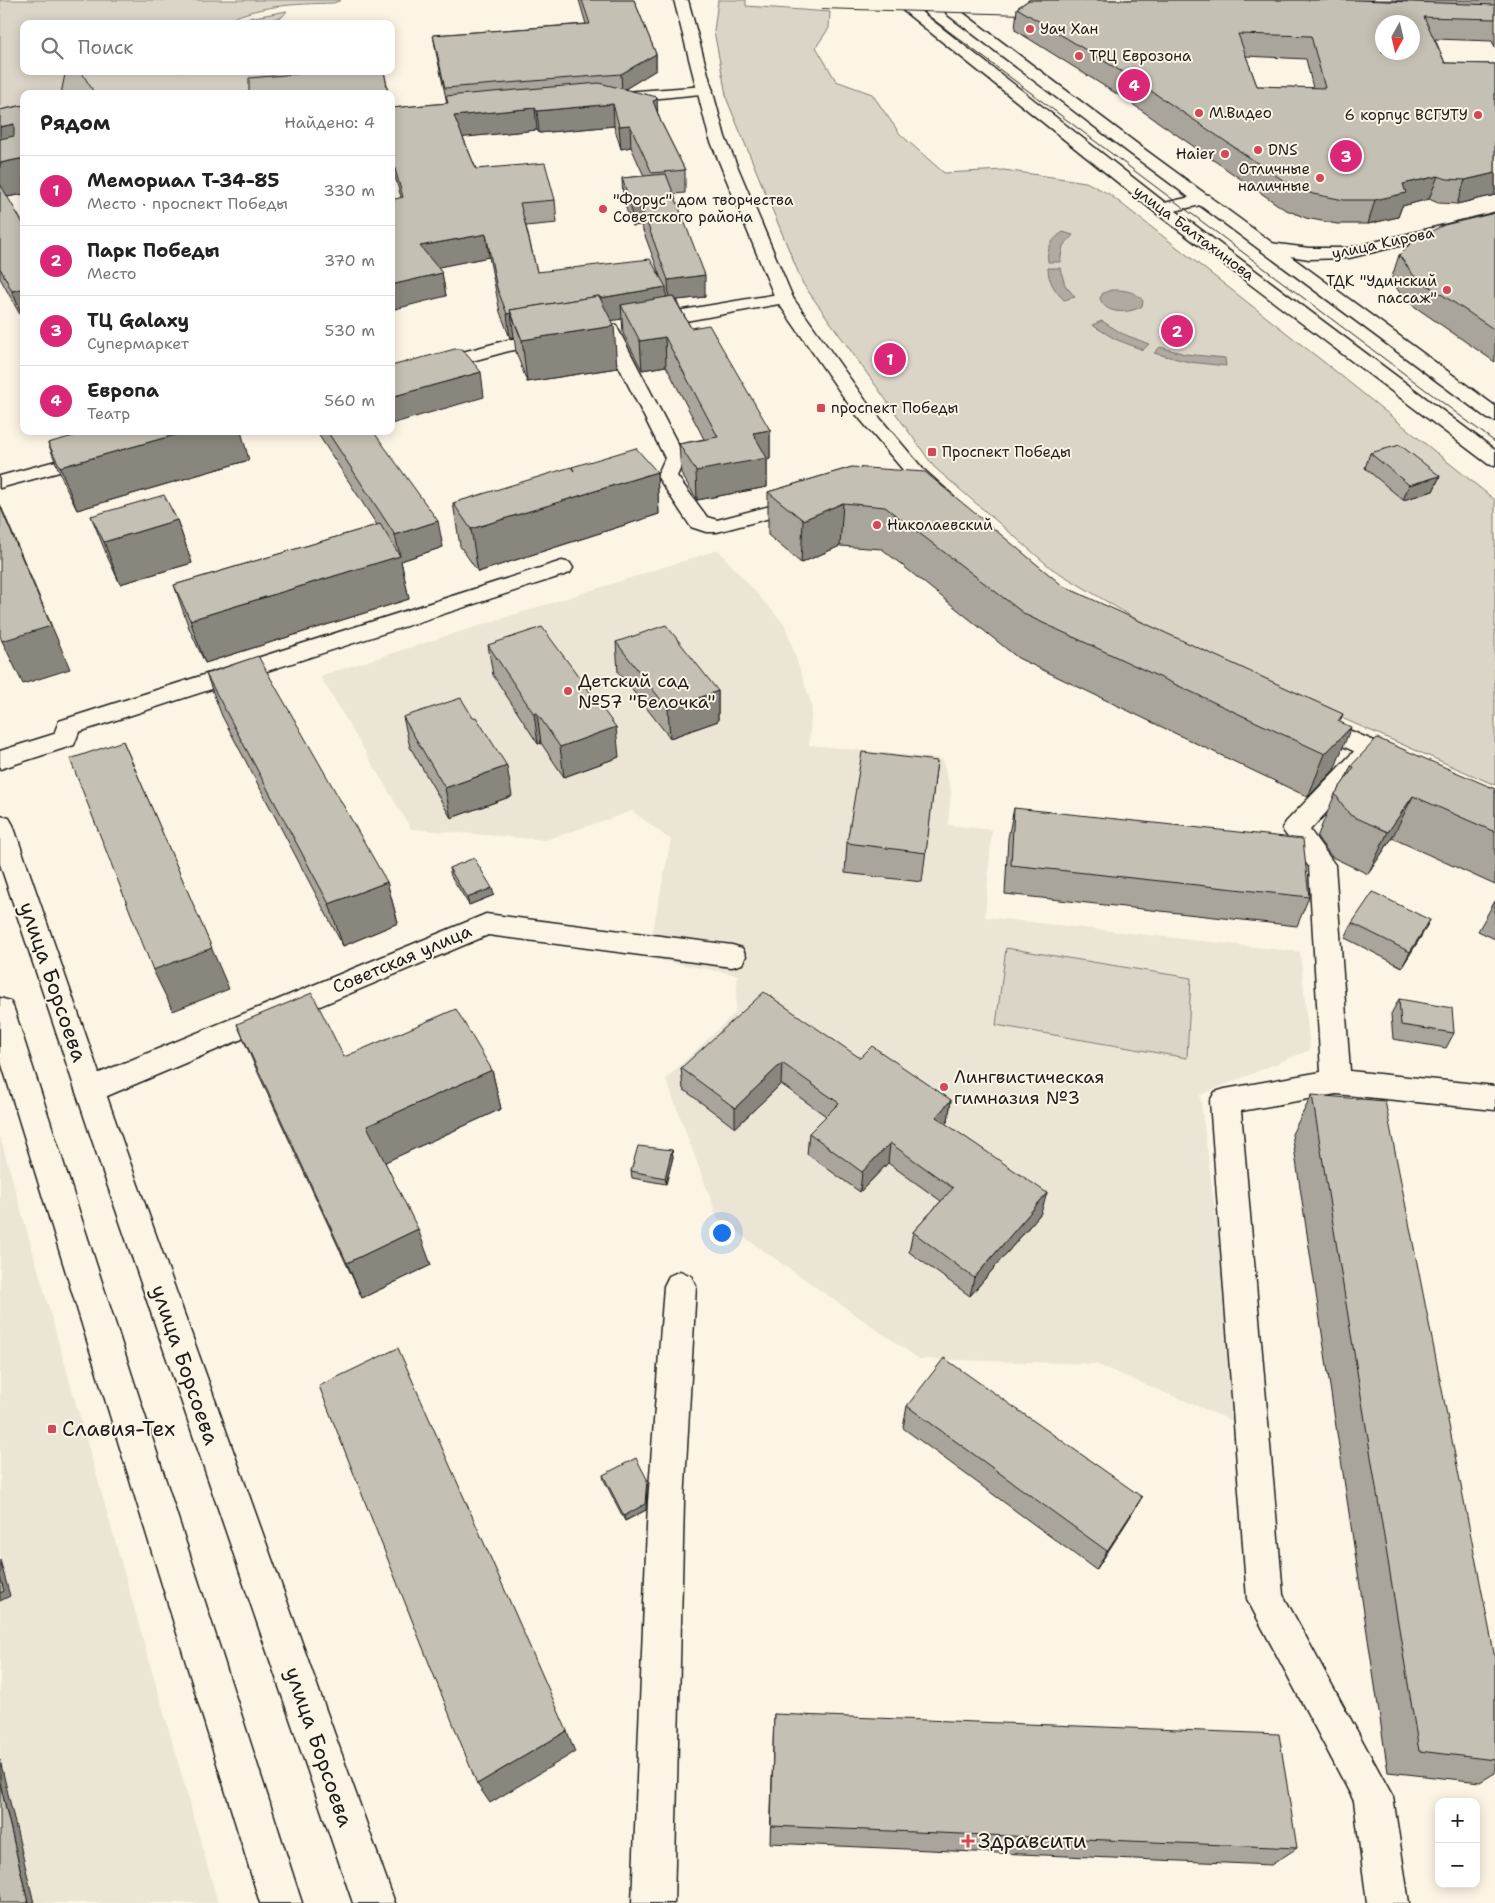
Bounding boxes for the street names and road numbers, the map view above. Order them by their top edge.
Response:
street label: улица Балтахинова [1129,181,1259,285]
street label: улица Кирова [1330,222,1437,264]
street label: улица Борсоева [13,898,93,1066]
street label: Советская улица [329,919,475,999]
street label: улица Борсоева [145,1281,225,1449]
street label: улица Борсоева [279,1663,359,1831]

